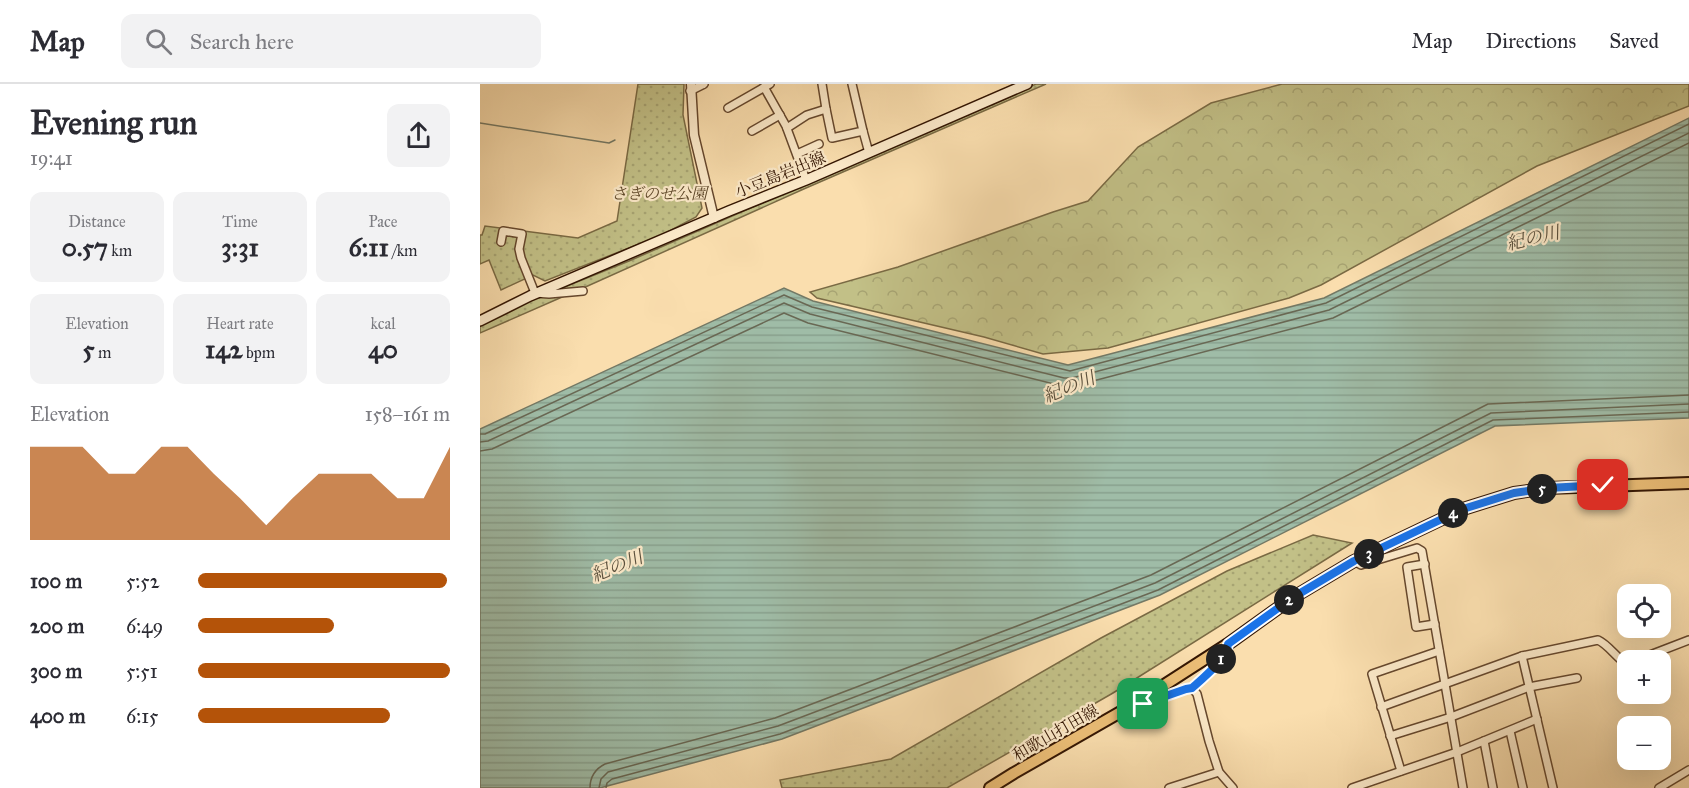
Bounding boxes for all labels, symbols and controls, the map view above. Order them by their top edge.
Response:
search box [121,14,541,68]
text: Map [30,24,85,59]
icon: search [142,25,175,58]
text: Search here [190,28,294,55]
text: Map [1412,28,1453,54]
text: Directions [1486,28,1576,54]
text: Saved [1609,28,1659,54]
text: Evening run [30,103,197,143]
button: share [387,104,450,167]
text: 19:41 [30,146,73,170]
street label: 小豆島岩出線 [732,148,828,201]
park label: さぎのせ公園 [611,184,710,203]
text: Distance [68,212,126,231]
text: Time [222,212,258,231]
text: Pace [368,212,398,231]
water label: 紀の川 [1504,221,1564,255]
text: 0.57 [62,231,108,263]
text: 3:31 [221,231,259,263]
text: 6:11 [348,231,389,263]
text: km [108,241,132,260]
text: /km [389,241,418,260]
text: Elevation [65,314,129,333]
text: Heart rate [206,314,274,333]
text: kcal [370,314,396,333]
text: 5 [83,333,95,365]
text: 142 [205,333,242,365]
text: 40 [368,333,398,365]
text: m [95,343,111,362]
text: bpm [242,343,275,362]
water label: 紀の川 [1040,366,1100,407]
text: Elevation [30,402,109,426]
text: 158–161 m [365,402,450,426]
pin [1577,459,1628,510]
icon: check [1586,468,1619,501]
pin: 5 [1527,474,1557,504]
text: 5 [1538,479,1546,498]
pin: 4 [1438,498,1468,528]
text: 4 [1449,503,1457,522]
pin: 3 [1354,539,1384,569]
text: 3 [1366,544,1372,563]
water label: 紀の川 [588,545,648,586]
text: 100 m [30,569,82,593]
text: 5:52 [126,569,160,593]
map controls [1617,584,1671,770]
button: locate [1617,584,1671,638]
pin: 2 [1274,585,1304,615]
text: 2 [1285,590,1293,609]
text: 200 m [30,614,84,638]
text: 6:49 [126,614,163,638]
pin: 1 [1206,644,1236,674]
text: 1 [1218,649,1224,668]
button: + [1617,650,1671,704]
text: 300 m [30,659,82,683]
text: 5:51 [126,659,158,683]
pin [1117,678,1168,729]
icon: arrive [1126,687,1159,720]
street label: 和歌山打田線 [1009,700,1102,765]
text: 400 m [30,704,86,728]
text: 6:15 [126,704,158,728]
button: − [1617,716,1671,770]

